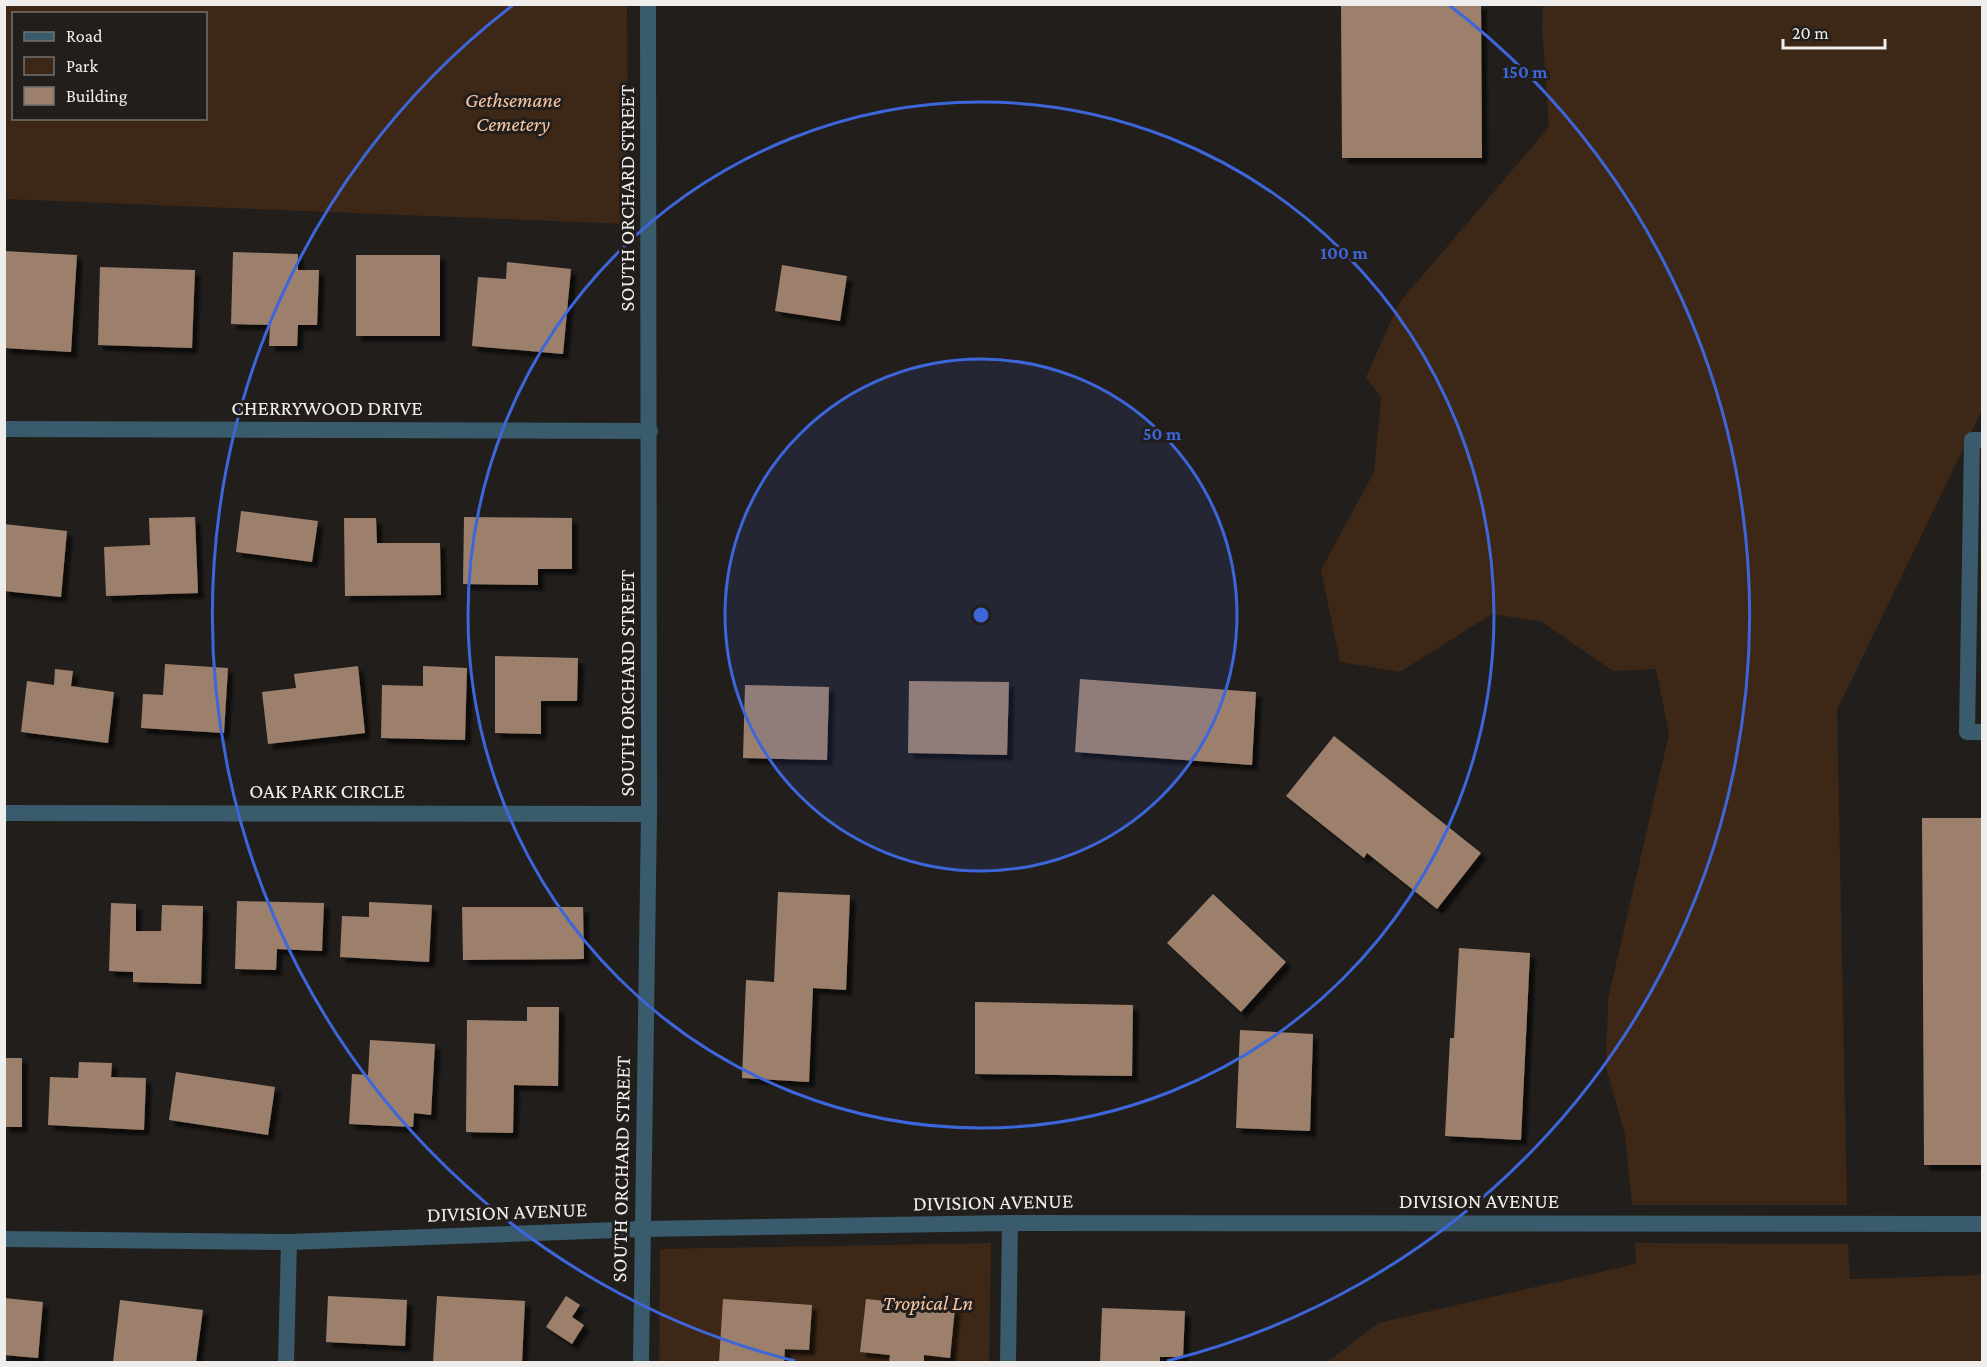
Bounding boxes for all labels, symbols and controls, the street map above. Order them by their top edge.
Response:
legend [12,12,207,120]
scale bar [1783,12,1885,50]
text: 20 m [1792,23,1829,43]
text: Road [66,26,103,46]
text: Park [66,56,98,76]
text: 150 m [1502,62,1548,82]
street label: SOUTH ORCHARD STREET [615,84,639,311]
text: Building [66,86,128,106]
park label: Gethsemane Cemetery [465,88,561,136]
text: 100 m [1320,243,1368,263]
street label: CHERRYWOOD DRIVE [231,396,423,420]
text: 50 m [1143,424,1182,444]
street label: SOUTH ORCHARD STREET [615,569,639,796]
centre of rings [971,605,991,625]
street label: OAK PARK CIRCLE [249,779,405,803]
street label: SOUTH ORCHARD STREET [607,1055,635,1283]
street label: DIVISION AVENUE [913,1189,1073,1215]
street label: DIVISION AVENUE [1399,1189,1559,1213]
street label: DIVISION AVENUE [426,1197,588,1227]
park label: Tropical Ln [883,1291,973,1315]

